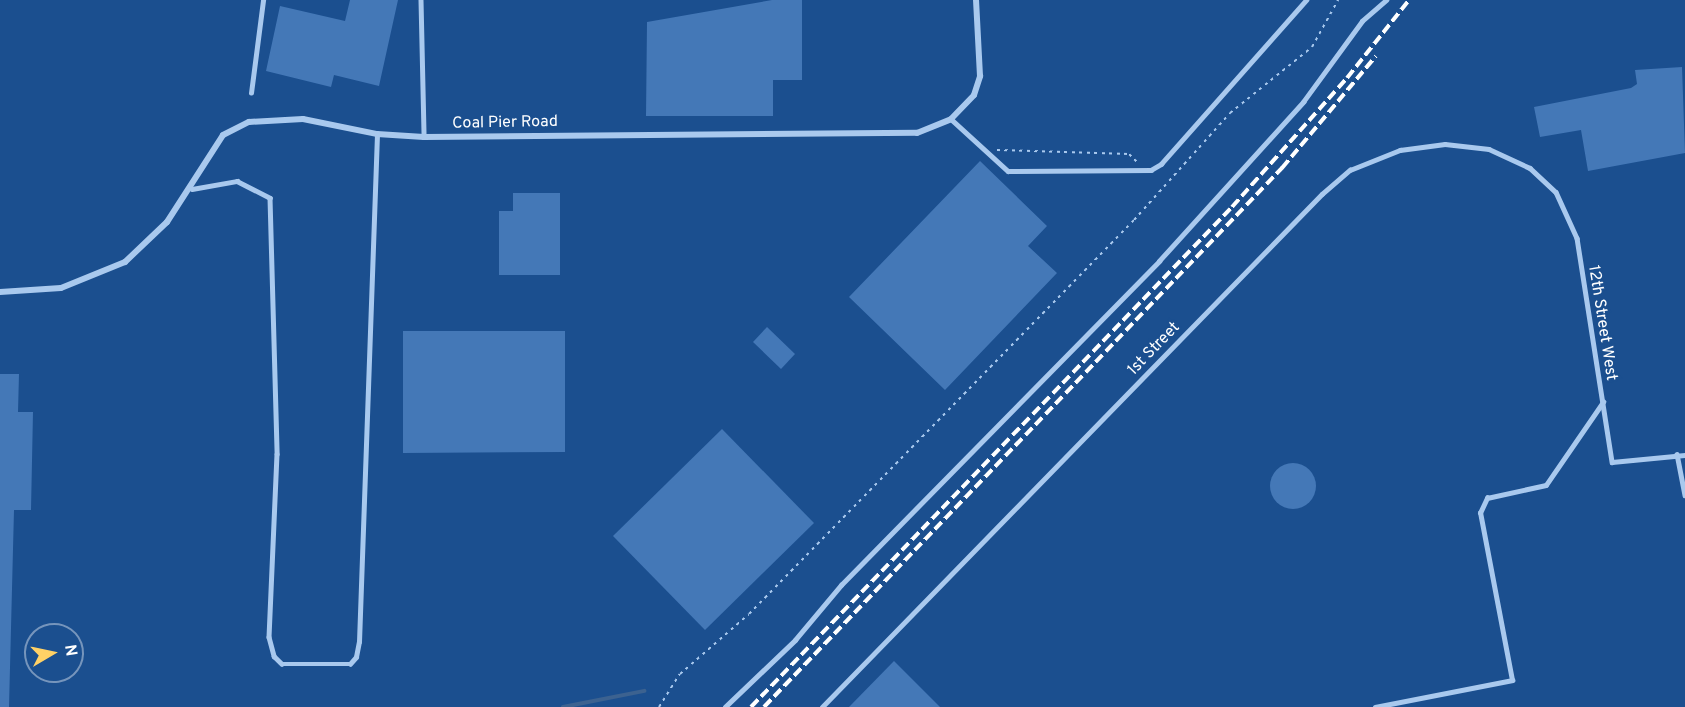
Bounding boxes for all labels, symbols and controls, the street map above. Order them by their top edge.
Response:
street label: Coal Pier Road [452,112,558,134]
street label: 12th Street West [1583,264,1621,382]
street label: 1st Street [1124,318,1184,380]
north arrow [24,623,84,683]
text: N [59,643,81,658]

